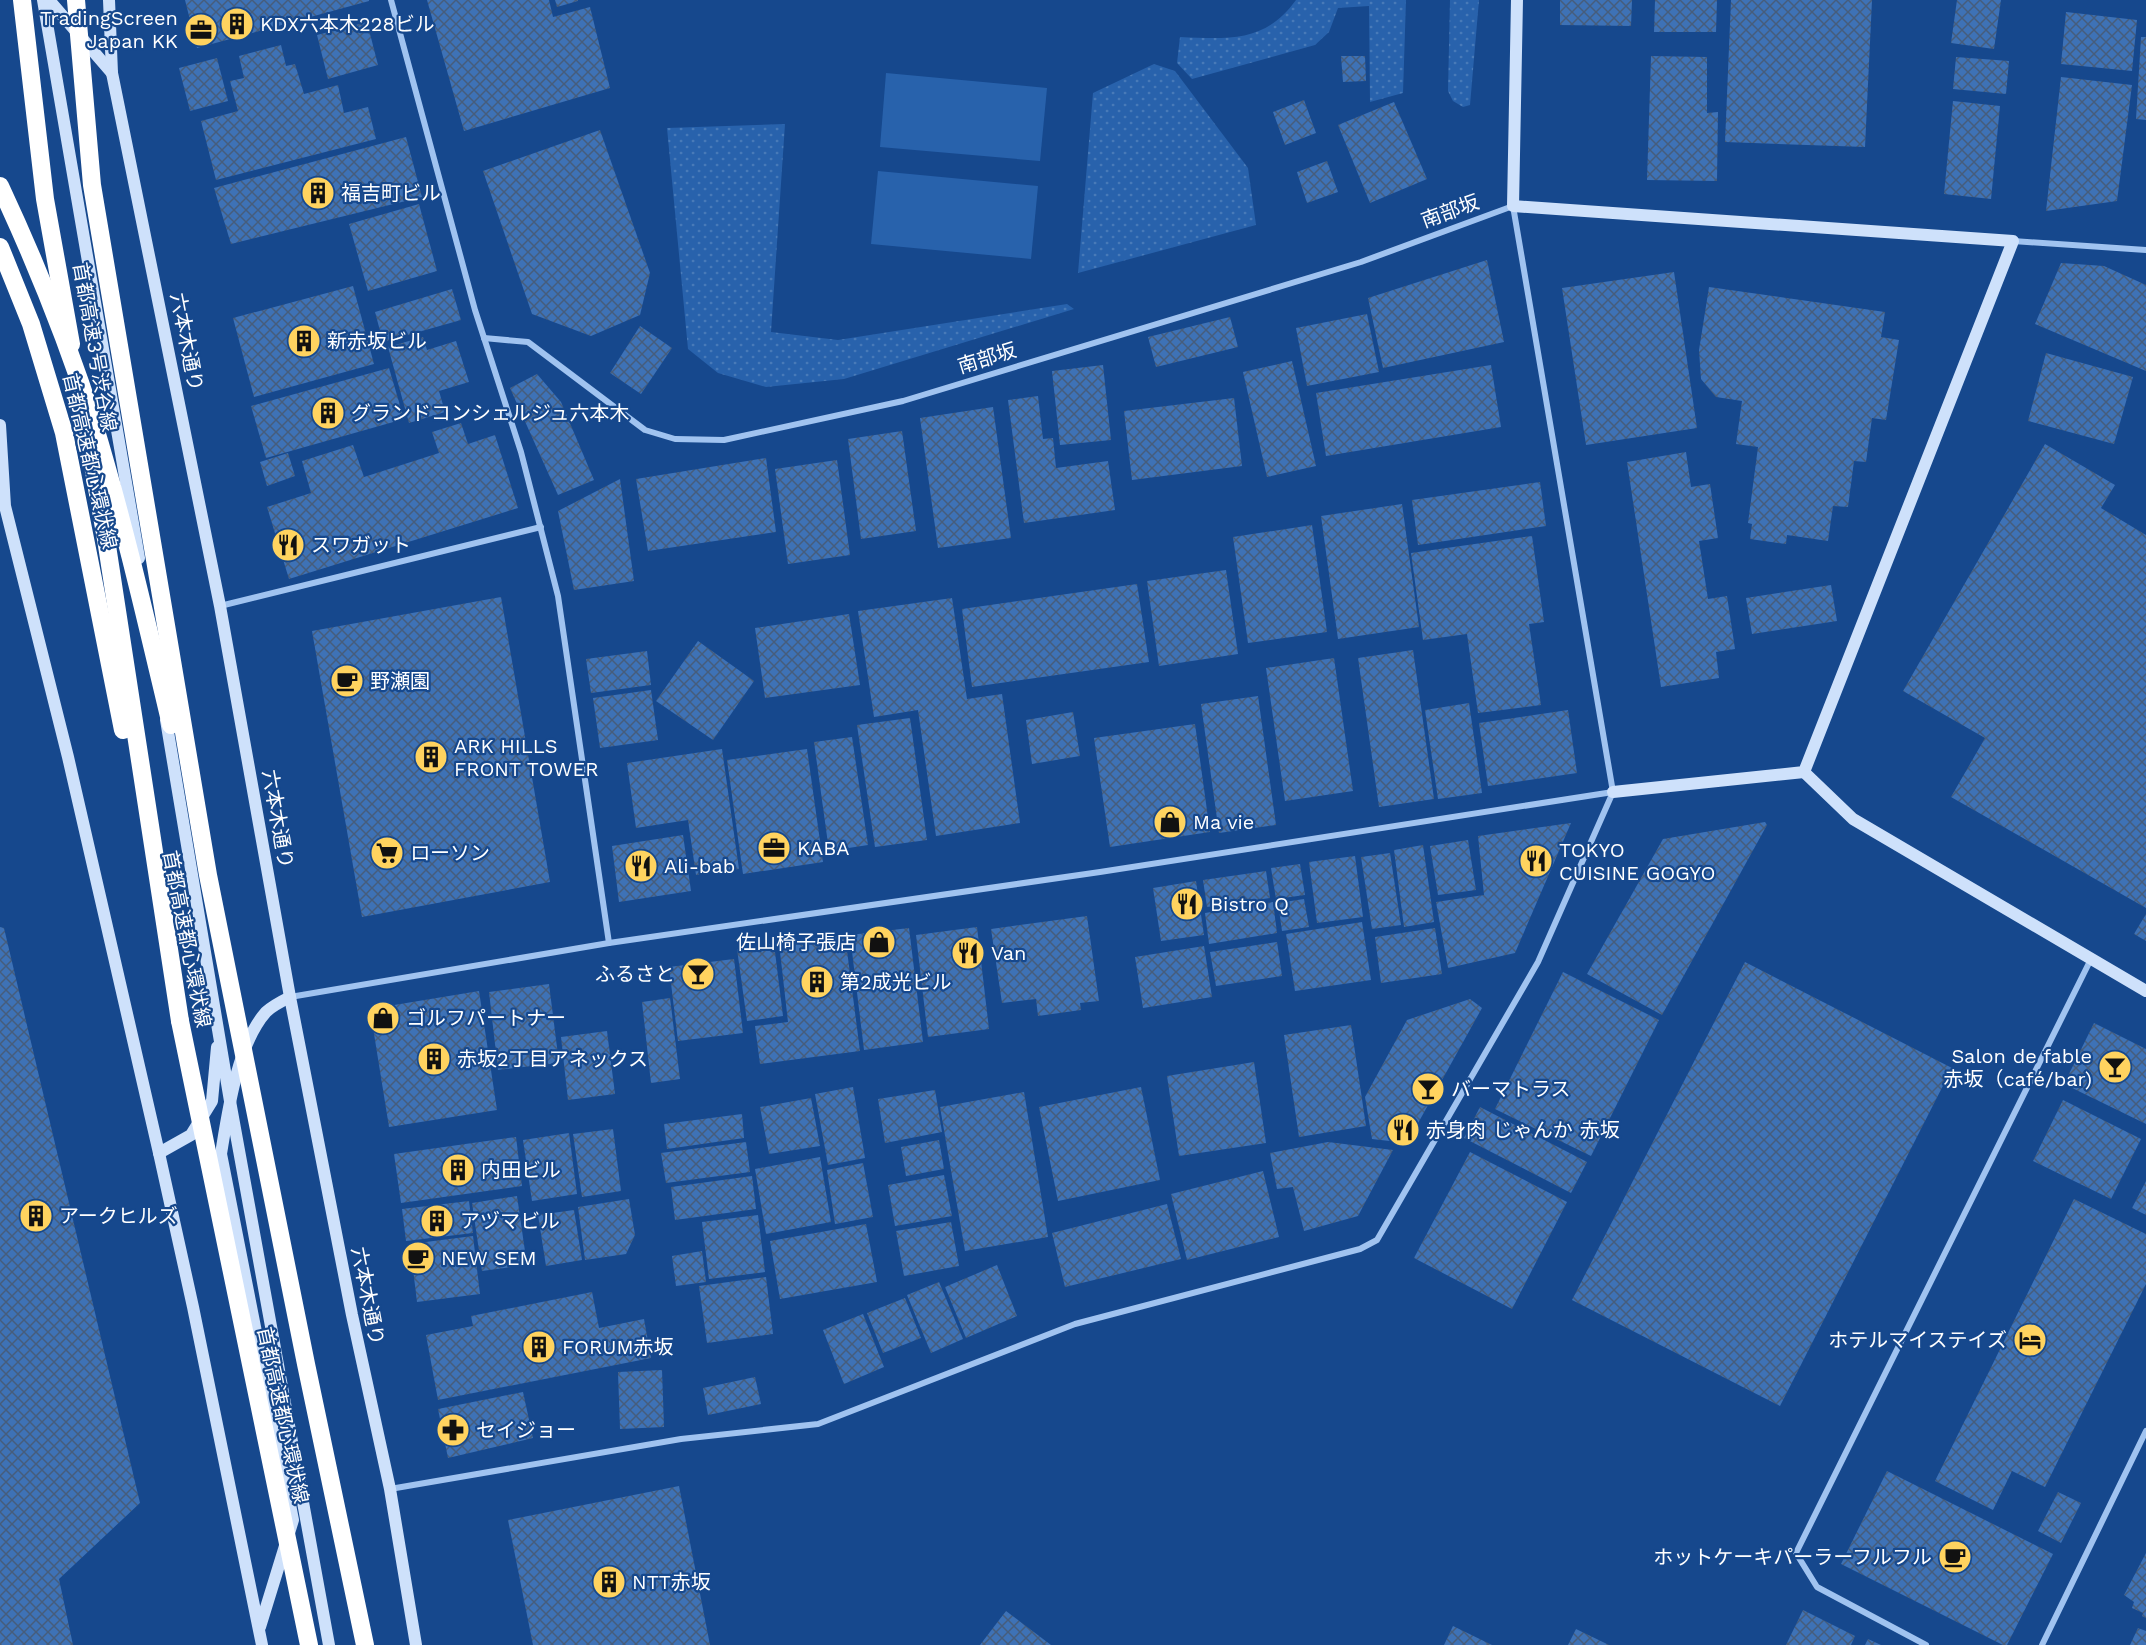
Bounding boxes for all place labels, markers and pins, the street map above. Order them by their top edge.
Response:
place label: TradingScreen Japan KK [40,6,178,53]
building icon: KDX六本木228ビル [219,6,255,42]
office icon: TradingScreen Japan KK [183,12,219,48]
place label: KDX六本木228ビル [260,12,435,36]
building icon: 福吉町ビル [300,175,336,211]
place label: 福吉町ビル [341,181,441,205]
building icon: 新赤坂ビル [286,323,322,359]
place label: 新赤坂ビル [327,329,427,353]
building icon: グランドコンシェルジュ六本木 [310,395,346,431]
place label: グランドコンシェルジュ六本木 [351,401,630,425]
restaurant icon: スワガット [270,527,306,563]
place label: スワガット [311,533,411,557]
cafe icon: 野瀬園 [329,663,365,699]
place label: 野瀬園 [370,669,430,693]
place label: ARK HILLS FRONT TOWER [454,734,599,781]
building icon: ARK HILLS FRONT TOWER [413,739,449,775]
shop icon: Ma vie [1152,804,1188,840]
place label: Ma vie [1193,810,1254,834]
office icon: KABA [756,830,792,866]
supermarket icon: ローソン [369,835,405,871]
place label: KABA [797,836,849,860]
place label: TOKYO CUISINE GOGYO [1559,838,1716,885]
place label: ローソン [410,841,490,865]
restaurant icon: TOKYO CUISINE GOGYO [1518,843,1554,879]
restaurant icon: Ali-bab [623,848,659,884]
place label: Ali-bab [664,854,735,878]
restaurant icon: Bistro Q [1169,886,1205,922]
place label: Bistro Q [1210,892,1289,916]
shop icon: 佐山椅子張店 [861,924,897,960]
place label: 佐山椅子張店 [736,930,856,954]
restaurant icon: Van [950,935,986,971]
place label: Van [991,941,1026,965]
bar icon: ふるさと [680,956,716,992]
place label: ふるさと [595,962,675,986]
building icon: 第2成光ビル [799,964,835,1000]
place label: 第2成光ビル [840,970,952,994]
shop icon: ゴルフパートナー [365,1000,401,1036]
place label: ゴルフパートナー [406,1006,566,1030]
building icon: 赤坂2丁目アネックス [416,1041,452,1077]
place label: Salon de fable 赤坂（café/bar) [1943,1044,2092,1091]
place label: 赤坂2丁目アネックス [457,1047,648,1071]
bar icon: Salon de fable 赤坂（café/bar) [2097,1049,2133,1085]
bar icon: バーマトラス [1410,1071,1446,1107]
place label: バーマトラス [1451,1077,1571,1101]
restaurant icon: 赤身肉 じゃんか 赤坂 [1385,1112,1421,1148]
place label: 赤身肉 じゃんか 赤坂 [1426,1118,1620,1142]
building icon: 内田ビル [440,1152,476,1188]
place label: 内田ビル [481,1158,561,1182]
building icon: アークヒルズ [18,1198,54,1234]
building icon: アヅマビル [419,1203,455,1239]
place label: アークヒルズ [59,1204,178,1228]
place label: アヅマビル [460,1209,560,1233]
cafe icon: NEW SEM [400,1240,436,1276]
place label: NEW SEM [441,1246,537,1270]
hotel icon: ホテルマイステイズ [2012,1322,2048,1358]
place label: ホテルマイステイズ [1828,1328,2007,1352]
building icon: FORUM赤坂 [521,1329,557,1365]
place label: FORUM赤坂 [562,1335,673,1359]
pharmacy icon: セイジョー [435,1412,471,1448]
place label: セイジョー [476,1418,576,1442]
cafe icon: ホットケーキパーラーフルフル [1937,1539,1973,1575]
place label: ホットケーキパーラーフルフル [1653,1545,1932,1569]
building icon: NTT赤坂 [591,1564,627,1600]
place label: NTT赤坂 [632,1570,711,1594]

